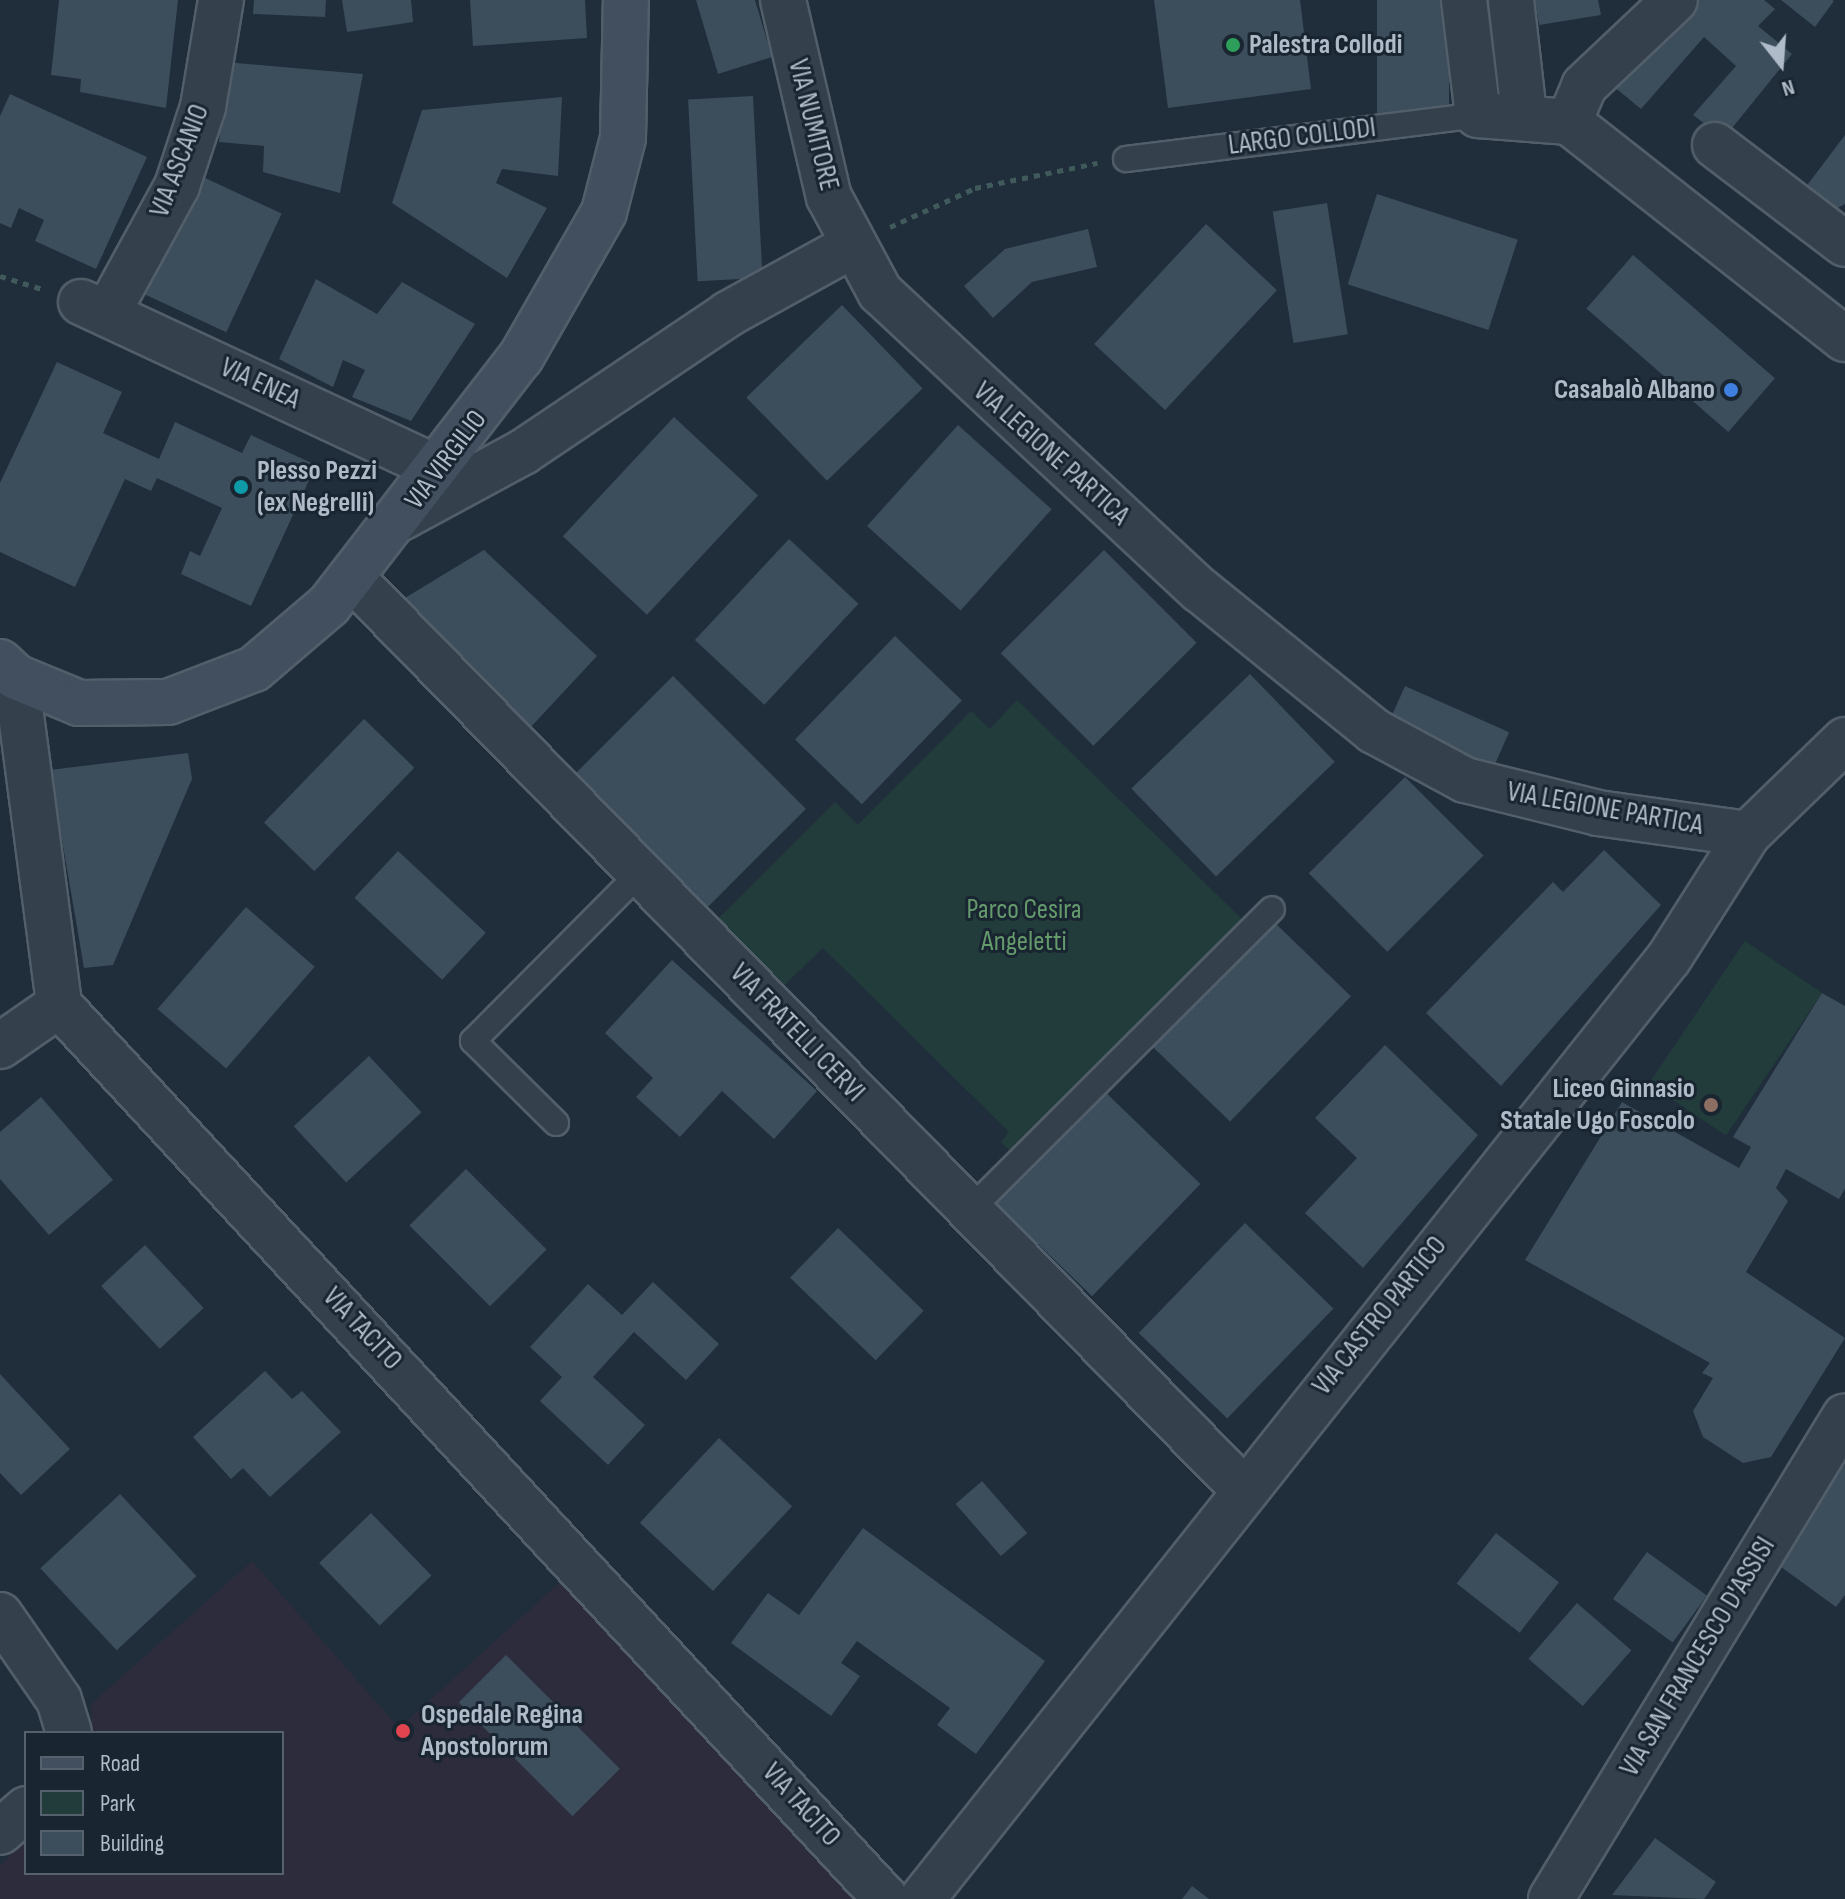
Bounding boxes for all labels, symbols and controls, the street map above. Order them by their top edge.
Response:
north arrow [1741,24,1821,104]
place label: Palestra Collodi [1249,28,1402,62]
marker: Palestra Collodi [1224,36,1242,54]
street label: VIA NUMITORE [780,56,846,194]
text: N [1779,73,1798,102]
street label: VIA ASCANIO [143,100,217,222]
street label: LARGO COLLODI [1226,111,1378,163]
street label: VIA ENEA [215,351,305,417]
place label: Casabalò Albano [1554,373,1715,407]
street label: VIA LEGIONE PARTICA [966,375,1136,533]
marker: Casabalò Albano [1722,381,1740,399]
street label: VIA VIRGILIO [398,404,494,516]
place label: Plesso Pezzi (ex Negrelli) [257,454,377,520]
marker: Plesso Pezzi (ex Negrelli) [232,478,250,496]
street label: VIA LEGIONE PARTICA [1504,775,1706,843]
park label: Parco Cesira Angeletti [966,893,1082,959]
street label: VIA FRATELLI CERVI [723,957,871,1109]
place label: Liceo Ginnasio Statale Ugo Foscolo [1500,1072,1695,1138]
marker: Liceo Ginnasio Statale Ugo Foscolo [1702,1096,1720,1114]
street label: VIA CASTRO PARTICO [1306,1230,1454,1402]
street label: VIA TACITO [315,1281,409,1377]
street label: VIA SAN FRANCESCO D'ASSISI [1613,1531,1783,1783]
place label: Ospedale Regina Apostolorum [421,1698,583,1764]
marker: Ospedale Regina Apostolorum [392,1720,414,1742]
legend [24,1731,284,1875]
text: Road [100,1749,140,1778]
street label: VIA TACITO [755,1756,847,1854]
text: Park [100,1789,135,1818]
text: Building [100,1829,164,1858]

